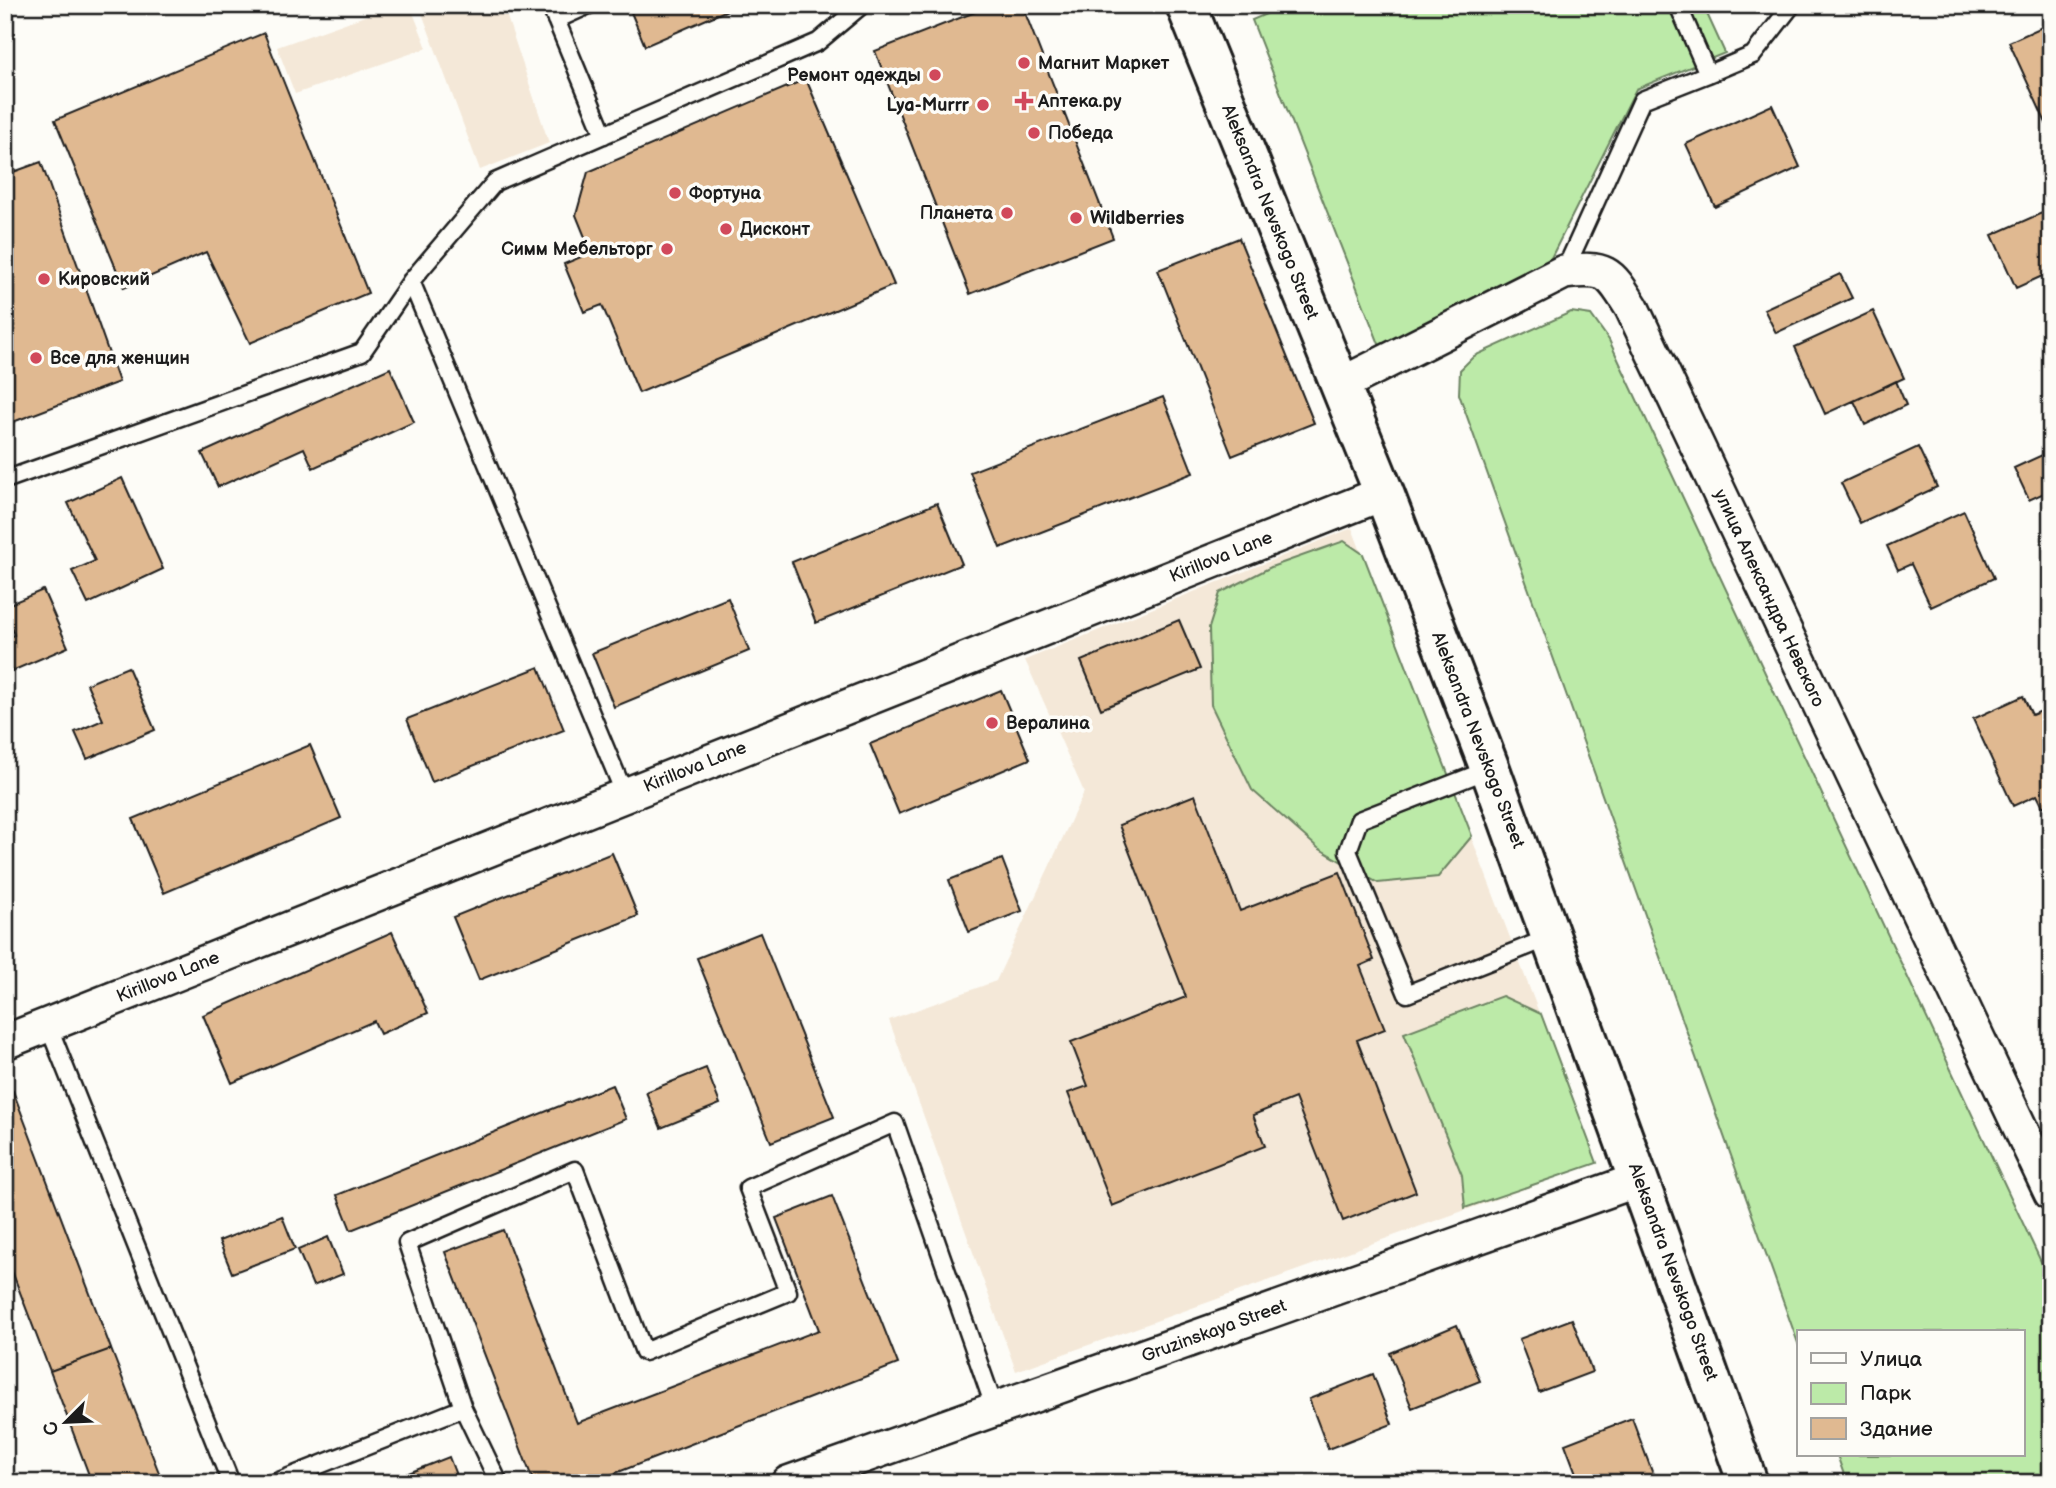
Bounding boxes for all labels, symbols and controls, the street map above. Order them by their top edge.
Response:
place label: Магнит Маркет [1038,53,1170,74]
marker: Магнит Маркет [1016,55,1032,71]
place label: Ремонт одежды [787,65,921,86]
marker: Ремонт одежды [927,67,943,83]
place label: Аптека.ру [1037,91,1122,112]
marker: Аптека.ру [1016,93,1032,109]
place label: Lya-Murrr [887,95,970,116]
marker: Lya-Murrr [975,97,991,113]
street label: Aleksandra Nevskogo Street [1217,101,1323,323]
place label: Победа [1048,123,1114,144]
marker: Победа [1026,125,1042,141]
place label: Фортуна [689,183,762,204]
marker: Фортуна [667,185,683,201]
place label: Планета [920,203,994,224]
marker: Планета [999,205,1015,221]
place label: Wildberries [1090,208,1184,229]
marker: Wildberries [1068,210,1084,226]
place label: Дисконт [740,219,811,240]
marker: Дисконт [718,221,734,237]
place label: Симм Мебельторг [501,239,653,260]
marker: Симм Мебельторг [659,241,675,257]
place label: Кировский [58,269,150,290]
marker: Кировский [36,271,52,287]
place label: Все для женщин [50,348,190,369]
marker: Все для женщин [28,350,44,366]
street label: улица Александра Невского [1709,486,1829,710]
street label: Kirillova Lane [1167,527,1276,587]
street label: Aleksandra Nevskogo Street [1427,629,1529,852]
place label: Вералина [1006,713,1090,734]
marker: Вералина [984,715,1000,731]
street label: Kirillova Lane [641,737,750,797]
street label: Kirillova Lane [114,947,223,1007]
street label: Aleksandra Nevskogo Street [1624,1160,1722,1384]
street label: Gruzinskaya Street [1139,1295,1290,1367]
legend [1797,1330,2024,1456]
text: Улица [1860,1347,1923,1372]
text: Парк [1860,1381,1911,1406]
north arrow [32,1386,102,1456]
text: Здание [1860,1417,1933,1442]
text: С [39,1418,65,1439]

